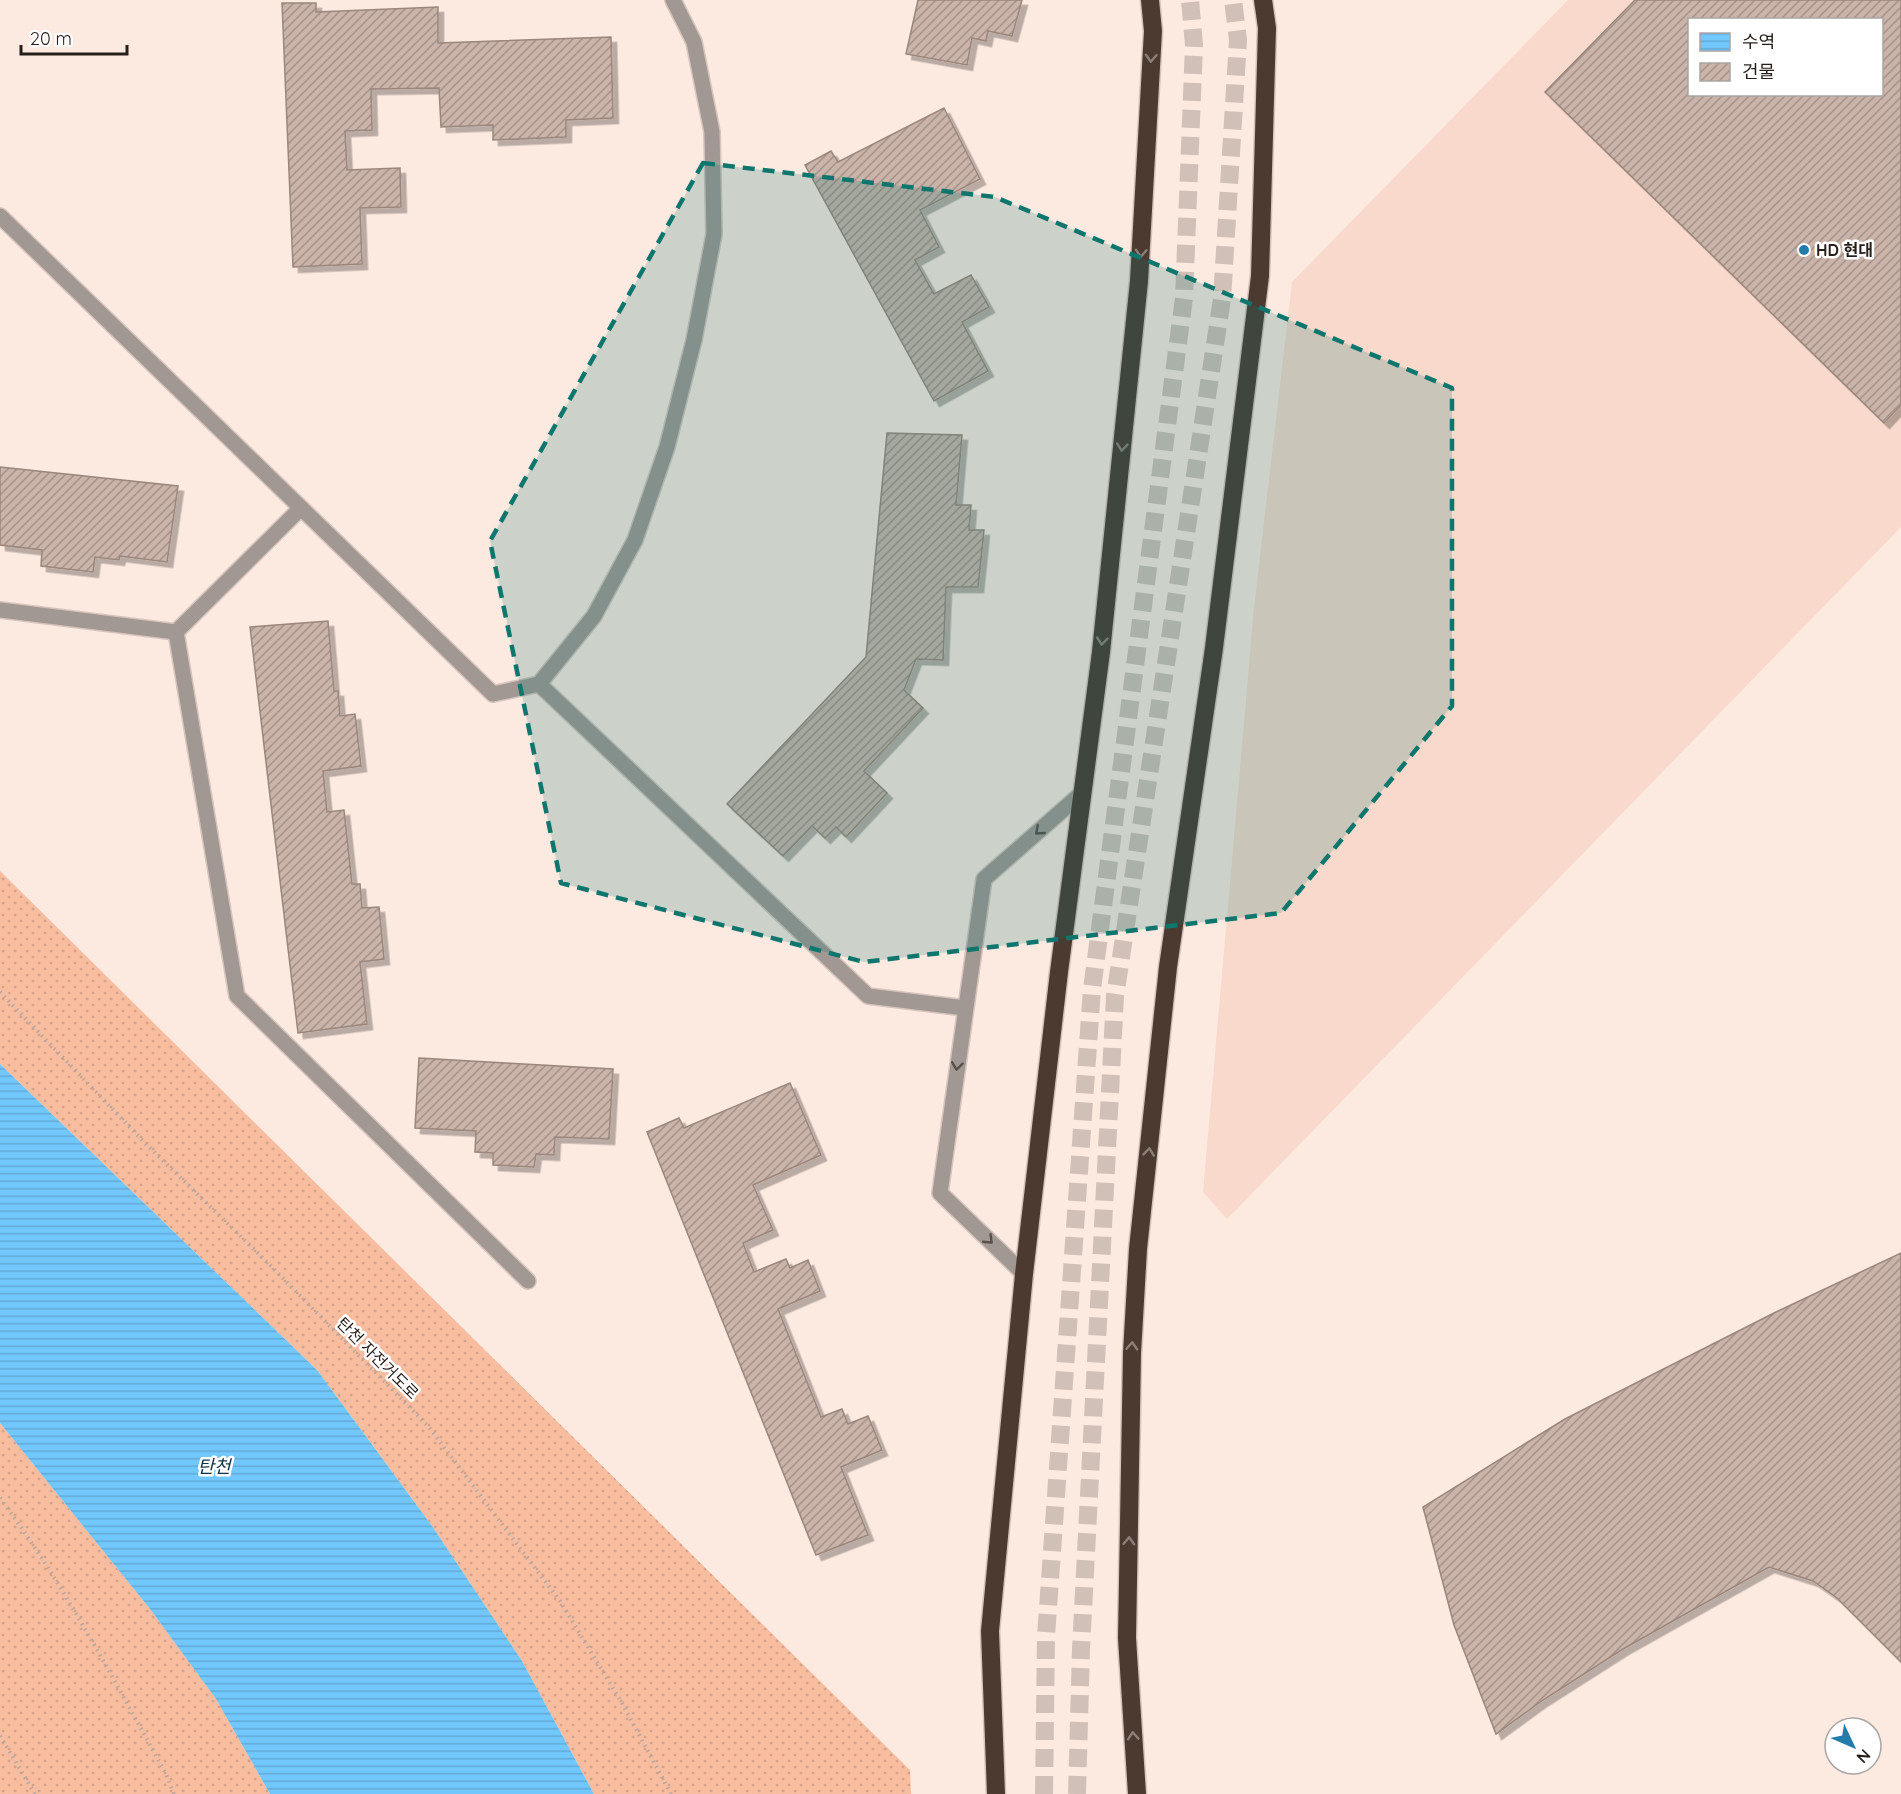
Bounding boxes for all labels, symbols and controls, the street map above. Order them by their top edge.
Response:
scale bar [21,18,128,56]
legend [1688,18,1883,96]
text: 20 m [30,27,72,50]
text: 수역 [1742,30,1775,53]
one-way arrow [1145,54,1158,63]
text: 건물 [1742,60,1775,83]
place label: HD 현대 [1816,240,1873,260]
marker: HD 현대 [1797,243,1811,257]
one-way arrow [1134,249,1147,258]
one-way arrow [1116,443,1129,452]
one-way arrow [1096,637,1109,646]
one-way arrow [1035,824,1045,835]
one-way arrow [951,1062,964,1071]
one-way arrow [1142,1147,1155,1156]
one-way arrow [982,1233,992,1244]
street label: 탄천 자전거도로 [333,1313,423,1403]
one-way arrow [1126,1341,1139,1350]
water label: 탄천 [197,1455,233,1478]
one-way arrow [1123,1536,1136,1545]
north arrow [1823,1716,1883,1776]
one-way arrow [1127,1731,1140,1740]
text: N [1853,1745,1875,1768]

